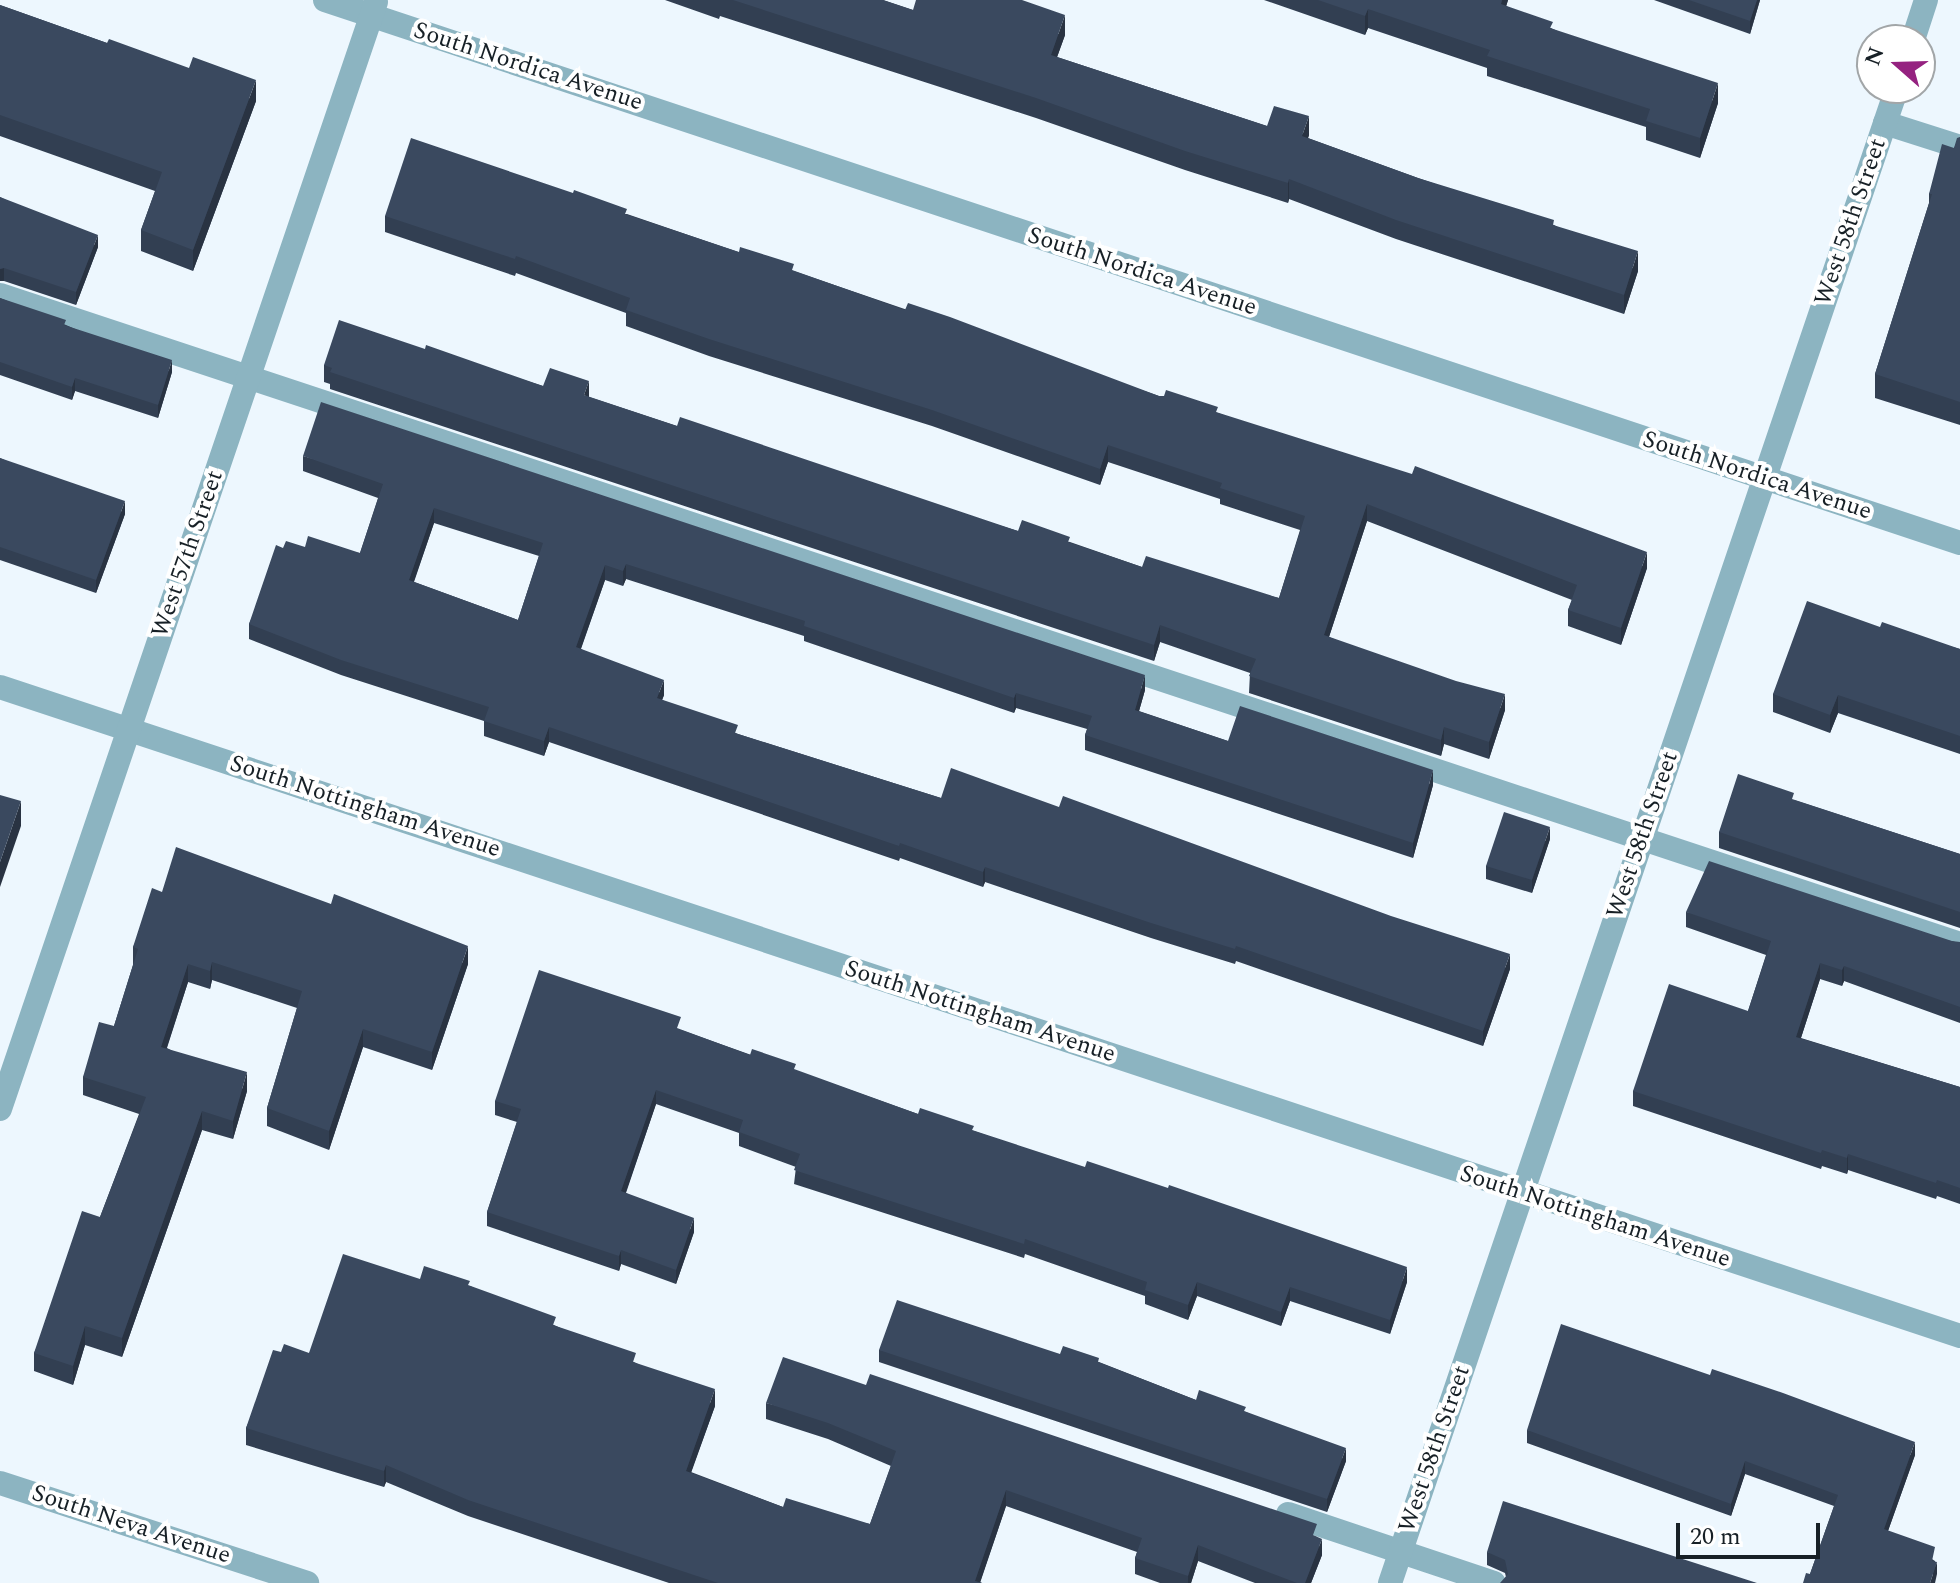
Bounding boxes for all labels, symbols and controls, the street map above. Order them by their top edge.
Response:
street label: South Nordica Avenue [410,16,646,118]
north arrow [1856,24,1936,104]
text: N [1856,42,1893,70]
street label: West 58th Street [1809,135,1893,309]
street label: South Nordica Avenue [1024,221,1260,323]
street label: South Nordica Avenue [1639,425,1875,527]
street label: West 57th Street [146,467,230,641]
street label: West 58th Street [1601,748,1685,922]
street label: South Nottingham Avenue [226,750,504,864]
street label: South Nottingham Avenue [841,955,1119,1069]
street label: South Nottingham Avenue [1456,1160,1734,1274]
street label: West 58th Street [1393,1362,1477,1536]
street label: South Neva Avenue [28,1479,234,1571]
scale bar [1680,1507,1824,1557]
text: 20 m [1690,1519,1741,1555]

